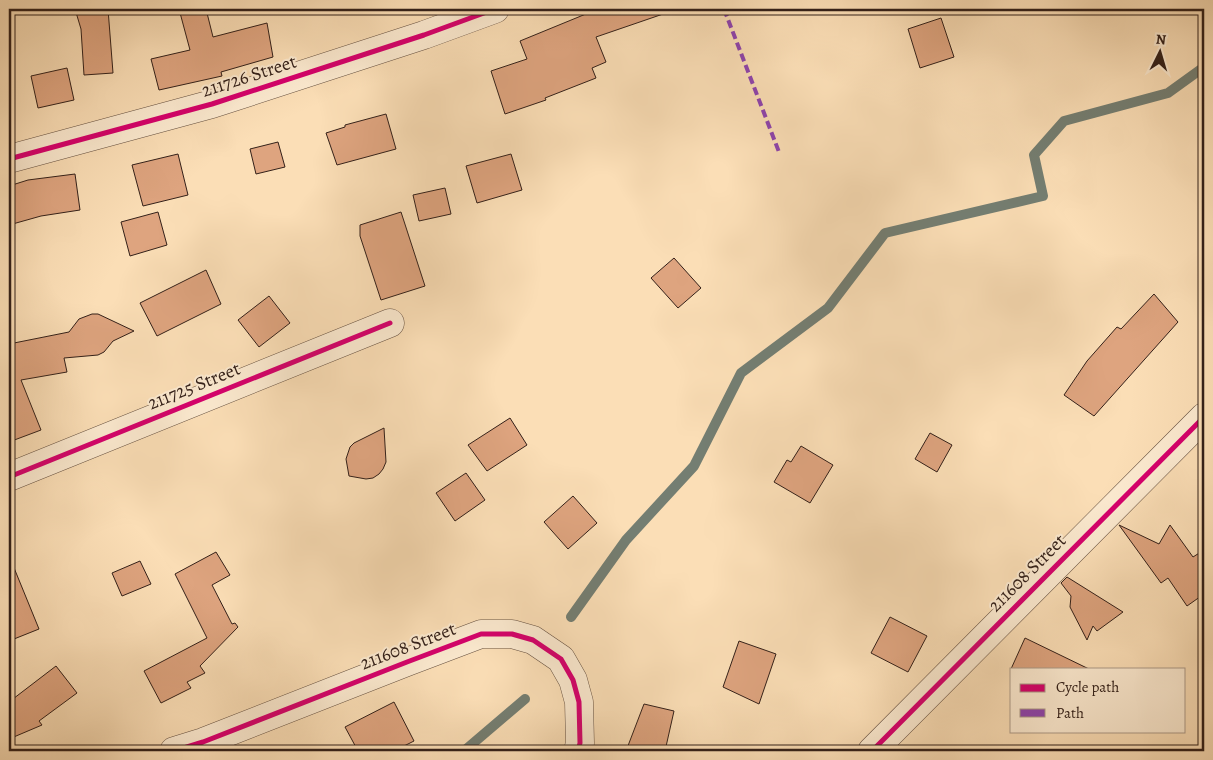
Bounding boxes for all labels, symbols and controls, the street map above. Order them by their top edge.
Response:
north arrow [1136,28,1186,78]
text: N [1155,30,1167,49]
street label: 211726 Street [198,48,300,104]
street label: 211725 Street [144,356,244,416]
street label: 211608 Street [982,528,1072,618]
street label: 211608 Street [356,616,460,676]
legend [1010,668,1186,732]
text: Cycle path [1056,677,1119,697]
text: Path [1056,703,1084,723]

